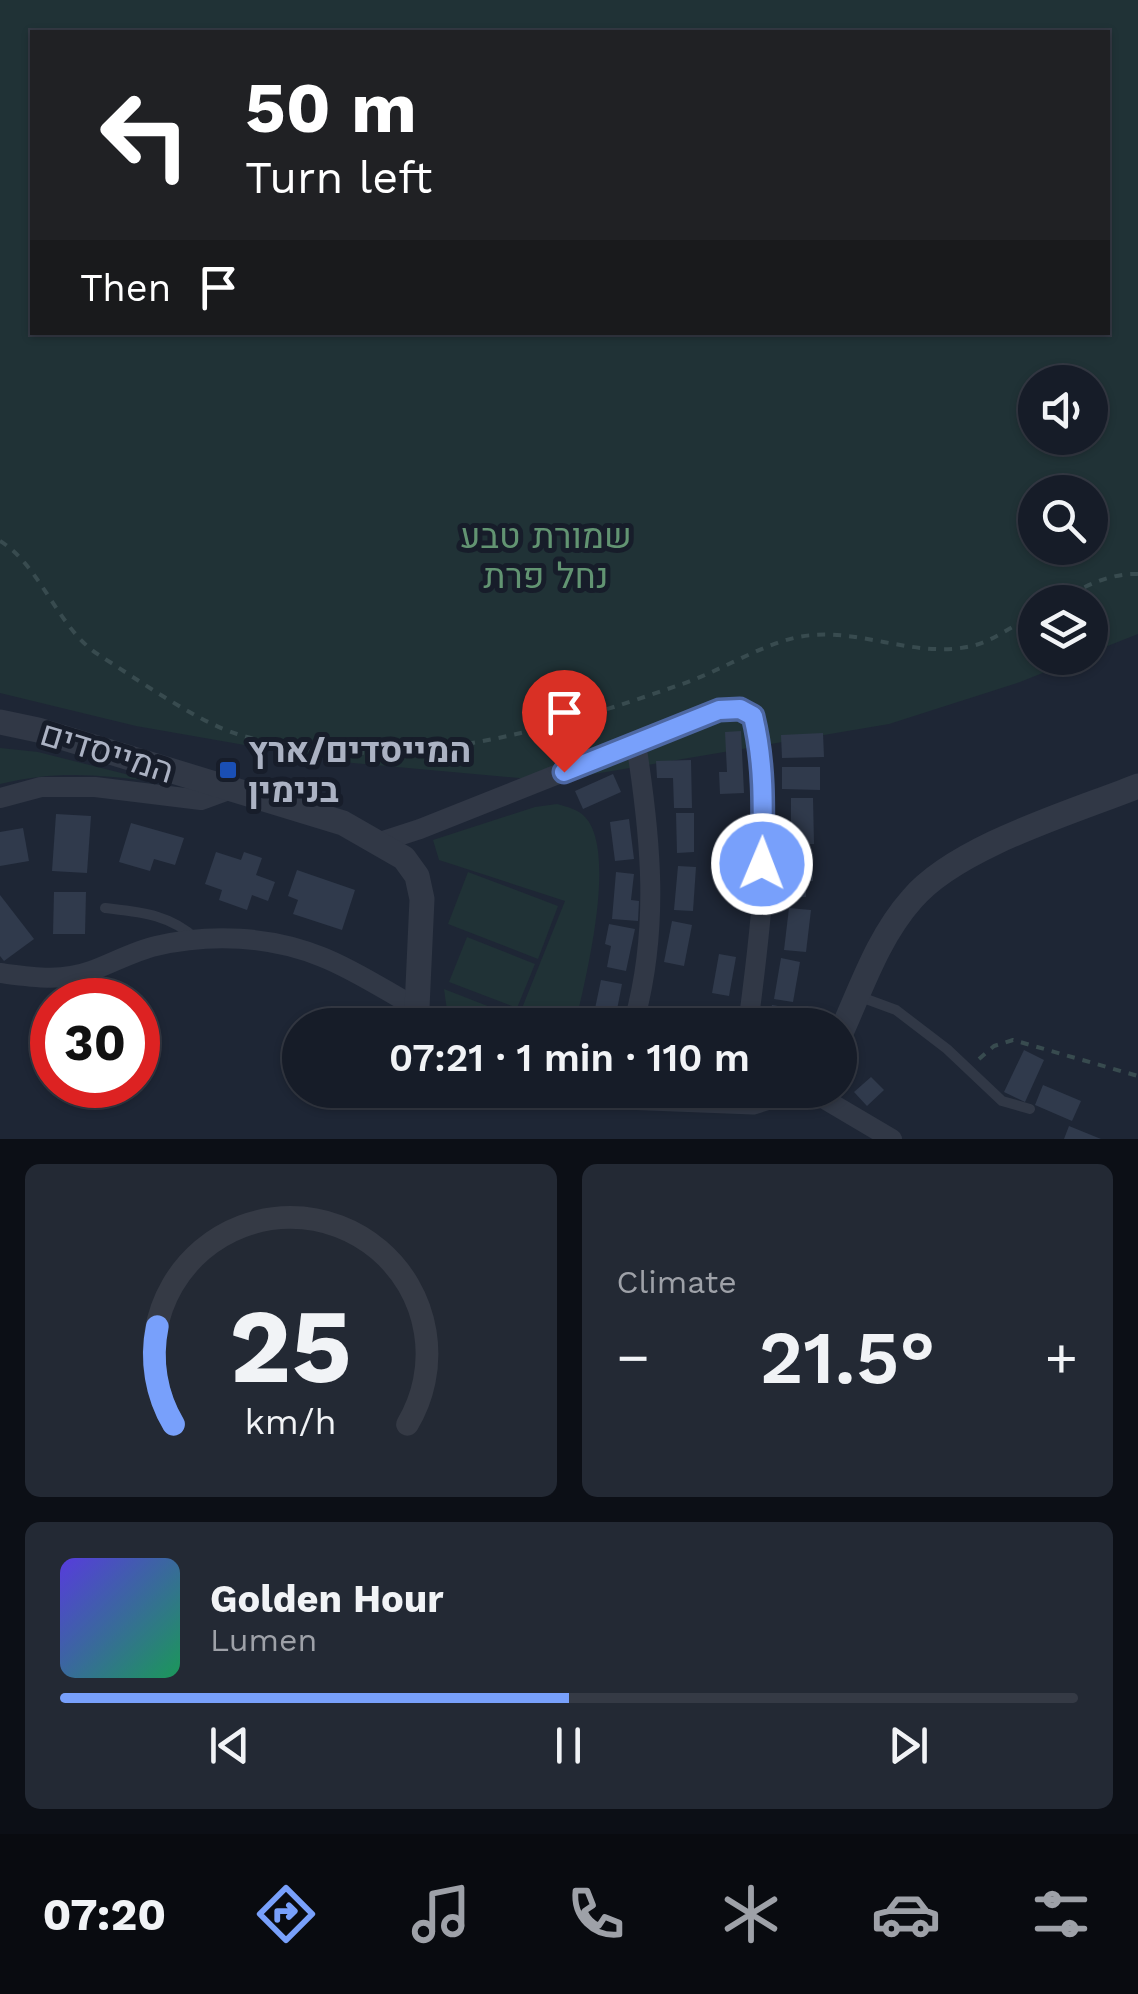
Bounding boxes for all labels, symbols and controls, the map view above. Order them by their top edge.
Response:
text: 50 m [245,67,417,149]
icon: left [80,70,210,200]
text: Turn left [245,151,432,204]
icon: arrive [191,260,246,315]
text: Then [80,266,171,310]
map controls [1018,365,1108,675]
button: sound [1018,365,1108,455]
button: search [1018,475,1108,565]
park label: שמורת טבע נחל פרת [460,515,632,597]
button: layers [1018,585,1108,675]
pin [522,670,607,773]
icon: arrive [537,685,592,740]
street label: המייסדים [35,712,179,792]
place label: המייסדים/ארץ בנימין [248,729,471,811]
marker: המייסדים/ארץ בנימין [217,759,239,781]
position arrow [710,812,814,916]
speed limit sign: 30 [30,978,160,1108]
text: 07:21 · 1 min · 110 m [389,1036,750,1080]
text: Climate [617,1263,737,1301]
text: 25 [229,1285,352,1407]
text: 21.5° [759,1313,935,1401]
text: − [617,1325,650,1389]
text: + [1045,1325,1078,1389]
text: km/h [245,1401,337,1443]
text: Golden Hour [210,1577,444,1621]
text: Lumen [210,1621,317,1659]
icon: previous [202,1718,257,1773]
icon: pause [541,1718,596,1773]
icon: next [881,1718,936,1773]
icon: directions [251,1879,321,1949]
icon: music [406,1879,476,1949]
icon: phone [561,1879,631,1949]
icon: climate [716,1879,786,1949]
icon: car [871,1879,941,1949]
icon: filters [1026,1879,1096,1949]
text: 07:20 [42,1888,166,1941]

